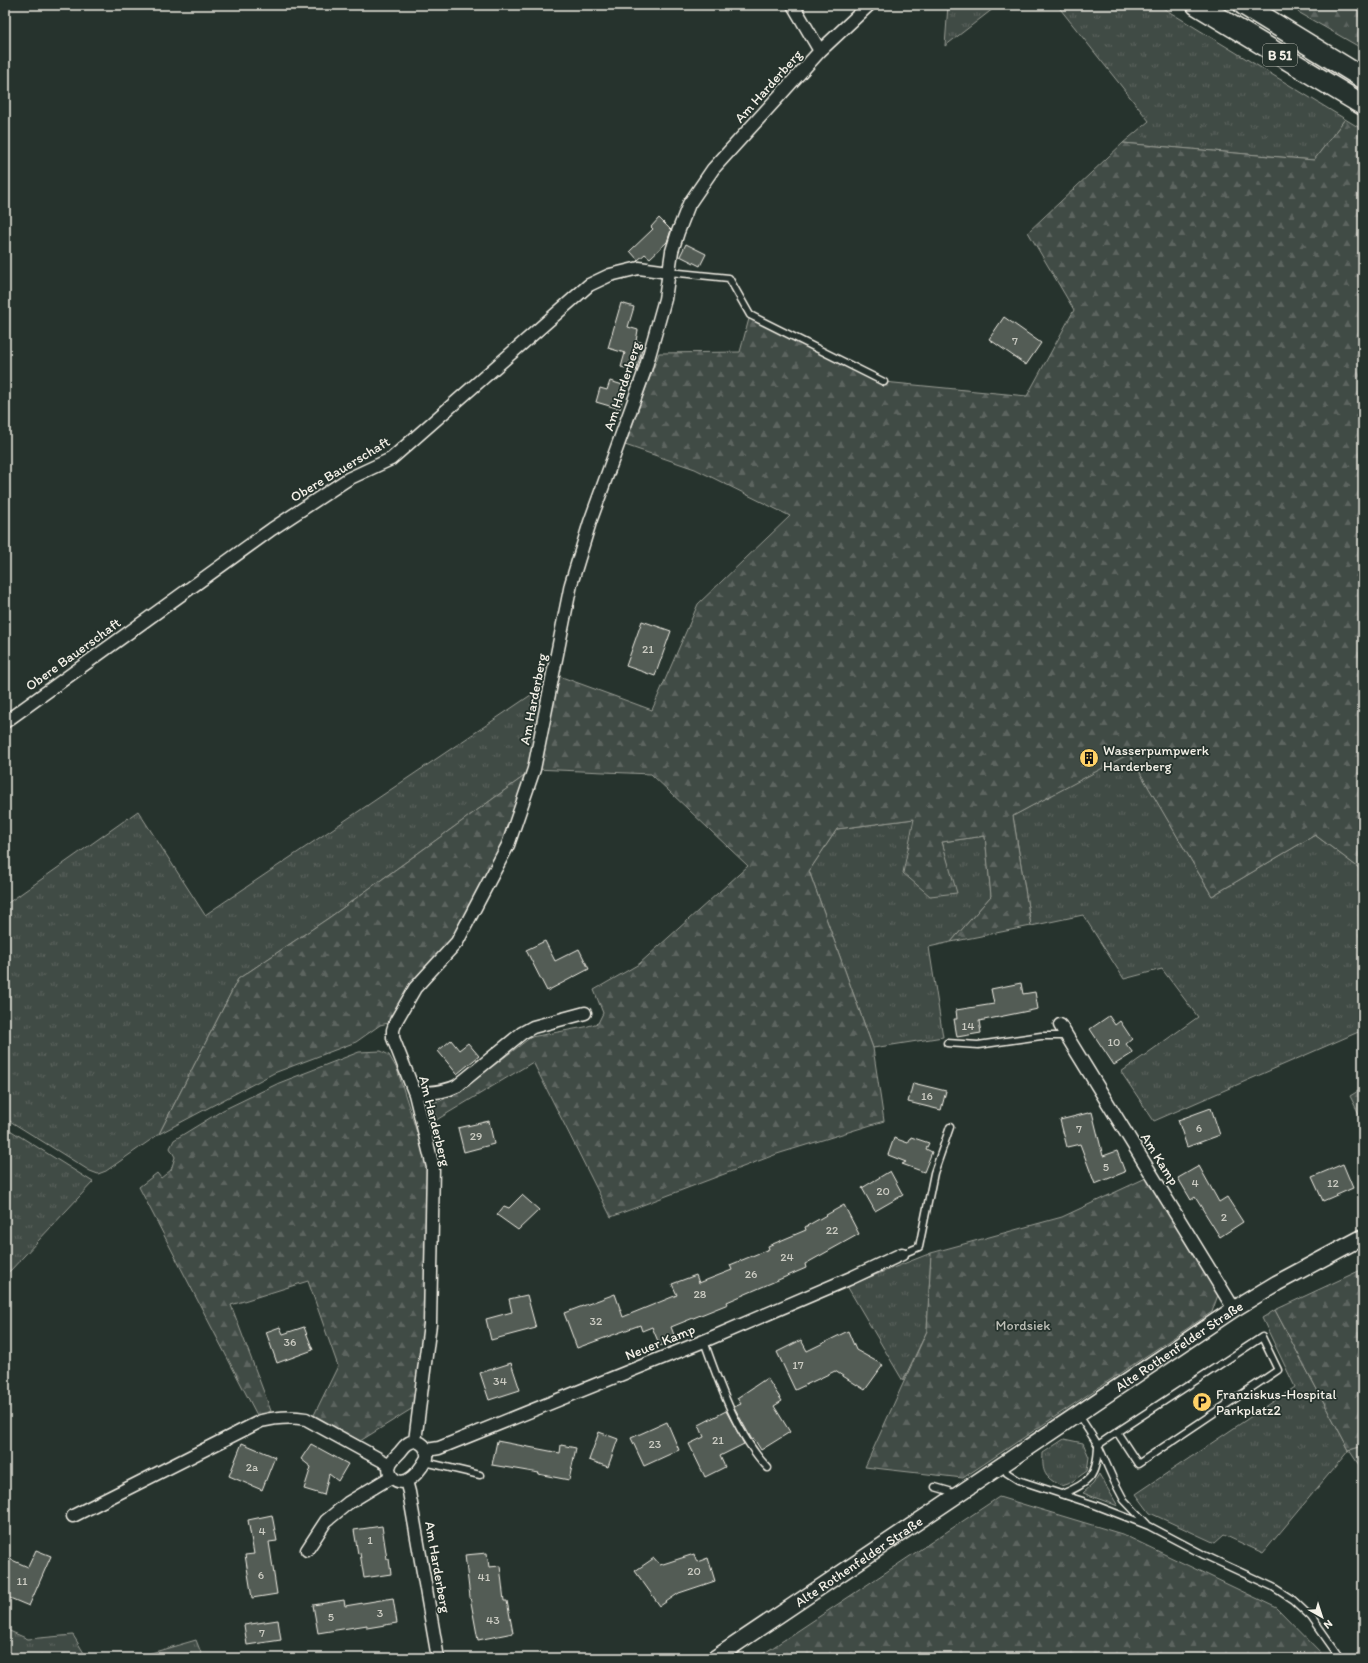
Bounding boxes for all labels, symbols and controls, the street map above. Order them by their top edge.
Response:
road number: B 51 [1263,44,1297,66]
street label: Am Harderberg [731,46,806,126]
house number: 7 [1012,334,1018,348]
street label: Am Harderberg [600,339,645,433]
street label: Obere Bauerschaft [287,433,393,506]
street label: Obere Bauerschaft [22,614,124,695]
house number: 21 [642,642,654,656]
street label: Am Harderberg [516,651,551,746]
place label: Wasserpumpwerk Harderberg [1103,742,1210,775]
building icon: Wasserpumpwerk Harderberg [1078,747,1100,769]
house number: 14 [962,1019,974,1033]
house number: 10 [1108,1035,1120,1049]
street label: Am Harderberg [415,1074,454,1169]
house number: 16 [921,1089,933,1103]
house number: 6 [1196,1121,1202,1135]
house number: 7 [1076,1122,1082,1136]
house number: 29 [470,1129,482,1143]
street label: Am Kamp [1137,1130,1182,1189]
house number: 5 [1103,1160,1109,1174]
house number: 4 [1191,1176,1199,1190]
house number: 12 [1327,1176,1340,1190]
house number: 20 [876,1184,890,1198]
house number: 2 [1221,1210,1228,1224]
house number: 22 [826,1223,839,1237]
house number: 24 [780,1250,794,1264]
house number: 26 [745,1267,757,1281]
house number: 28 [694,1287,707,1301]
street label: Alte Rothenfelder Straße [1112,1297,1246,1396]
house number: 32 [590,1314,603,1328]
park label: Mordsiek [995,1317,1051,1334]
street label: Neuer Kamp [623,1321,698,1364]
house number: 36 [284,1335,296,1349]
house number: 17 [792,1358,804,1372]
house number: 34 [493,1374,507,1388]
place label: Franziskus-Hospital Parkplatz2 [1216,1386,1337,1419]
parking icon: Franziskus-Hospital Parkplatz2 [1191,1391,1213,1413]
house number: 21 [712,1433,724,1447]
house number: 23 [649,1437,662,1451]
house number: 2a [246,1460,259,1474]
street label: Alte Rothenfelder Straße [792,1513,926,1611]
street label: Am Harderberg [421,1520,454,1615]
house number: 4 [258,1524,266,1538]
house number: 1 [367,1533,373,1547]
house number: 20 [687,1564,701,1578]
house number: 6 [258,1568,264,1582]
house number: 41 [478,1570,491,1584]
house number: 11 [16,1574,28,1588]
north arrow [1302,1597,1342,1637]
house number: 3 [377,1606,384,1620]
house number: 5 [328,1610,334,1624]
house number: 43 [486,1613,500,1627]
text: N [1321,1617,1335,1632]
house number: 7 [259,1626,265,1640]

